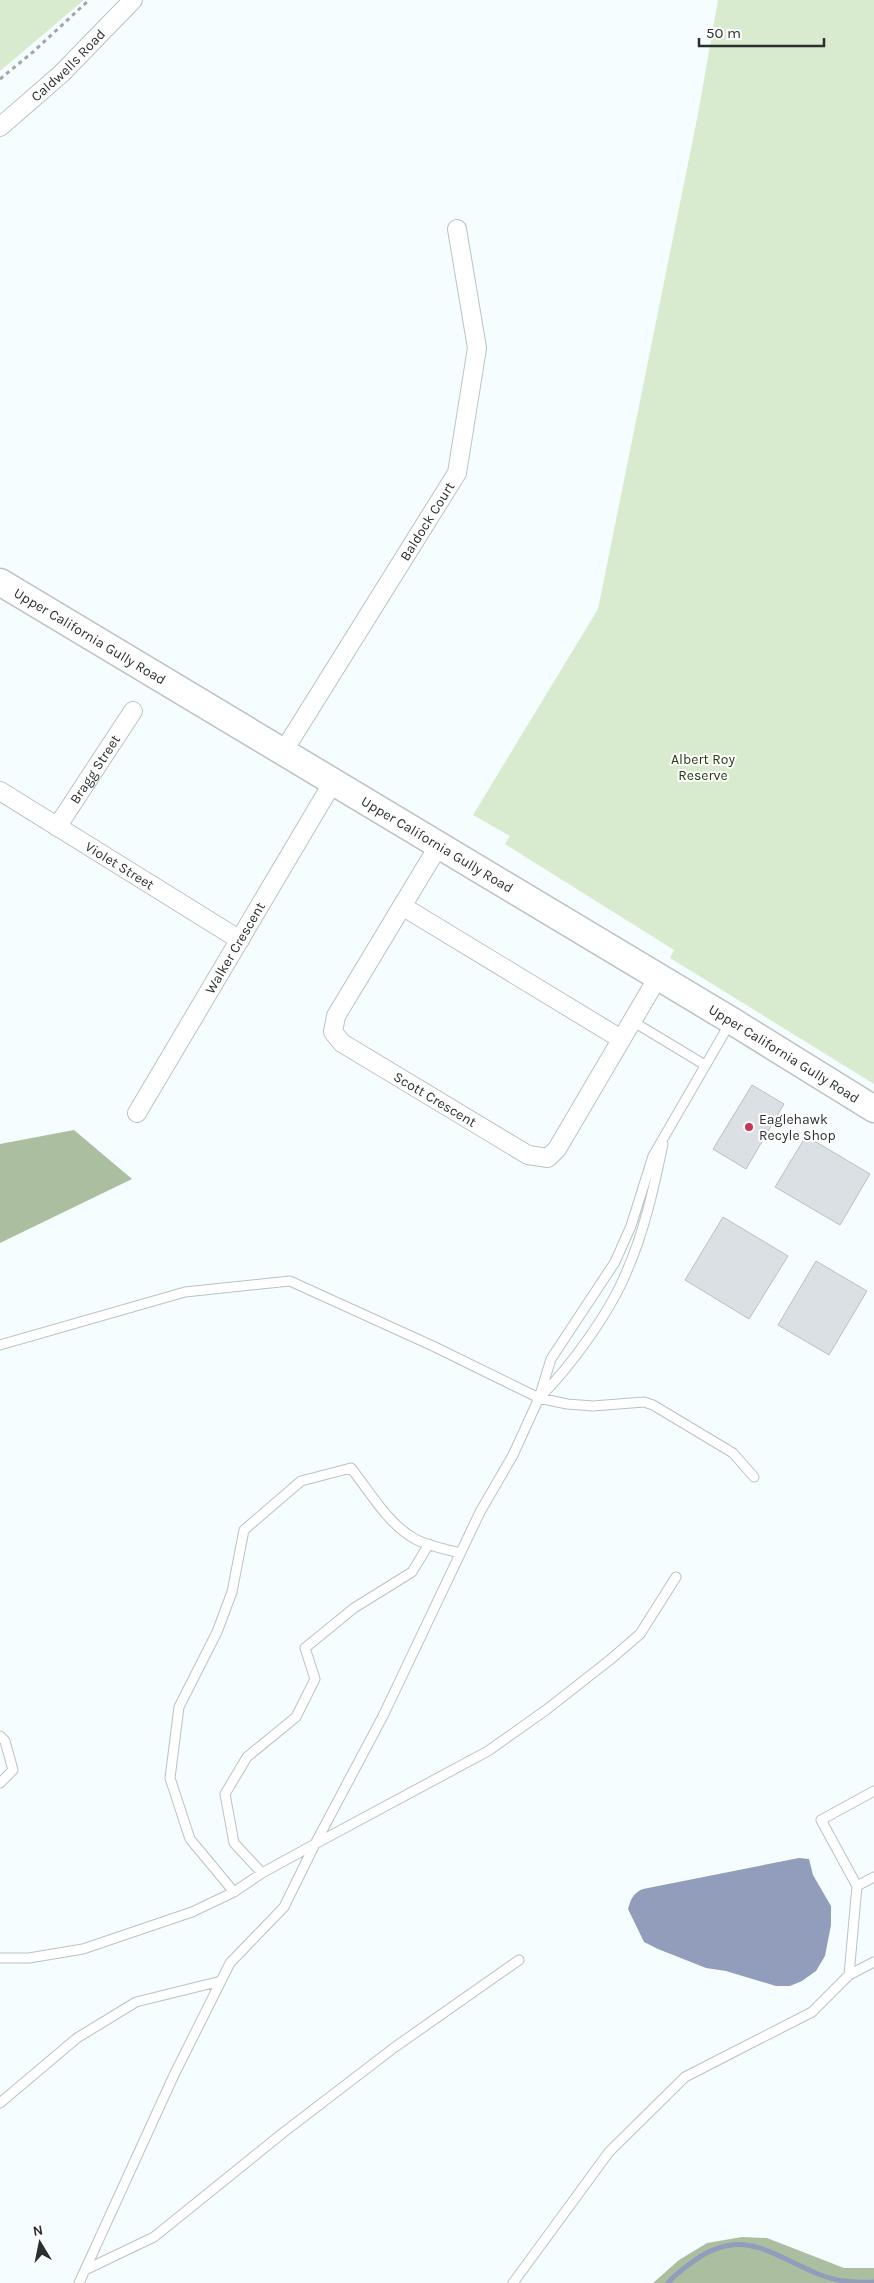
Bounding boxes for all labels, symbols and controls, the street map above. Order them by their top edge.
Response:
scale bar [699,15,824,47]
text: 50 m [706,24,741,42]
street label: Caldwells Road [28,26,109,105]
street label: Baldock Court [396,479,458,564]
street label: Upper California Gully Road [11,584,169,689]
street label: Bragg Street [66,732,124,807]
park label: Albert Roy Reserve [671,751,735,784]
street label: Upper California Gully Road [358,793,516,897]
street label: Violet Street [82,838,157,894]
street label: Walker Crescent [202,899,269,997]
street label: Upper California Gully Road [705,1001,862,1107]
street label: Scott Crescent [391,1068,479,1131]
place label: Eaglehawk Recyle Shop [759,1111,836,1144]
marker: Eaglehawk Recyle Shop [743,1121,755,1133]
north arrow [15,2218,65,2268]
text: N [31,2221,44,2240]

